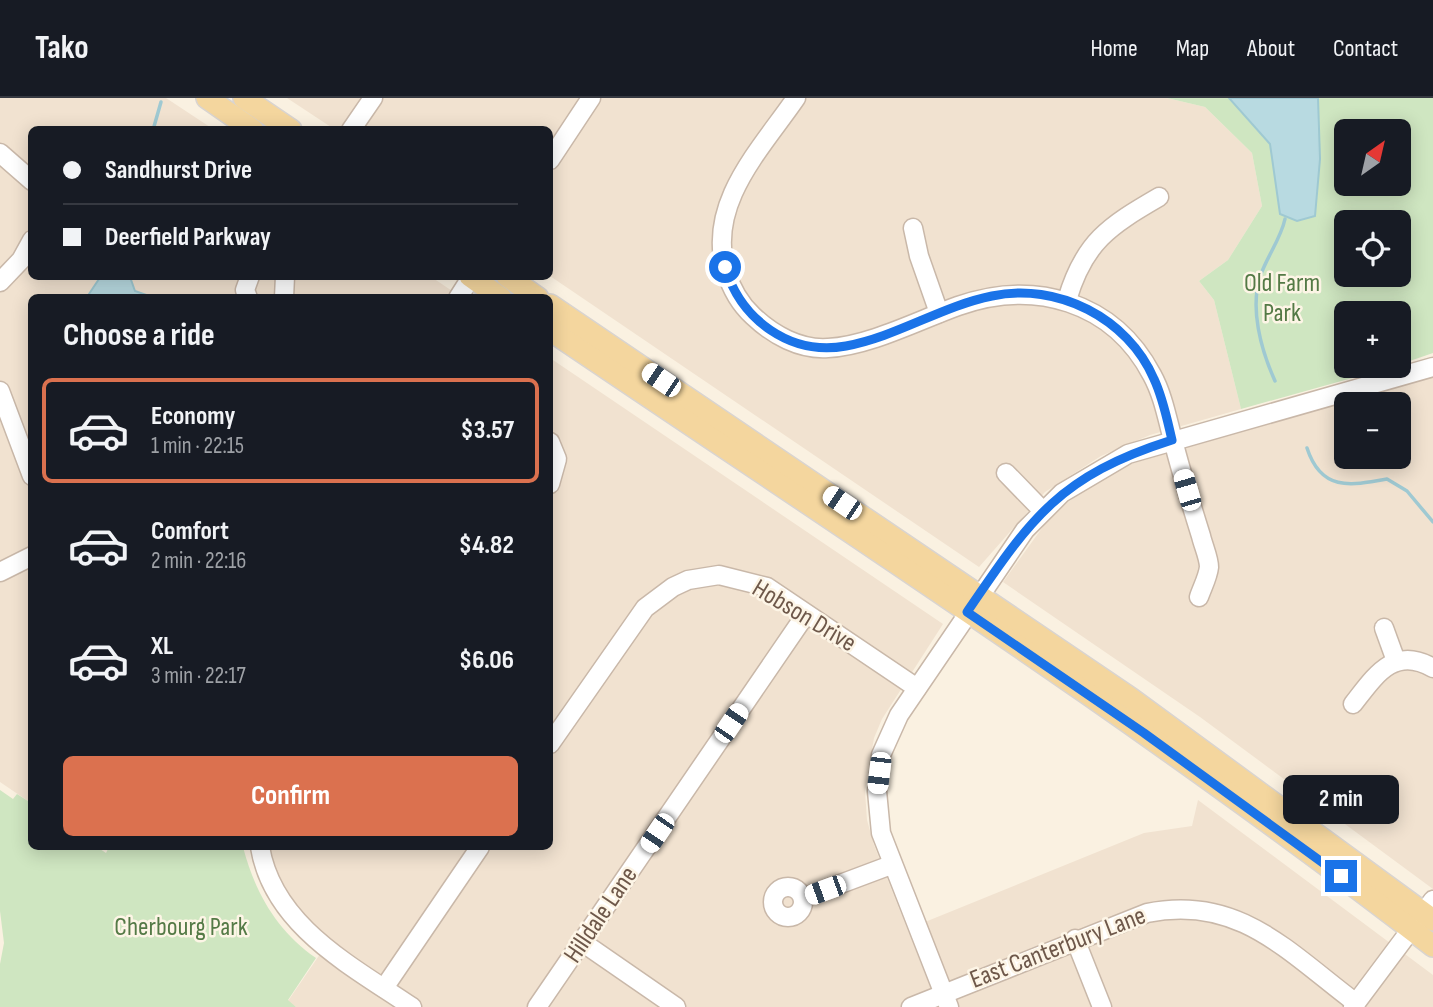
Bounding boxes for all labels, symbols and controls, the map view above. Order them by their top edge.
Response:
text: Tako [35,28,89,68]
text: Home [1090,34,1138,63]
text: Map [1176,34,1209,63]
text: About [1247,34,1295,63]
text: Contact [1333,34,1398,63]
north arrow [1334,119,1410,196]
map controls [1334,119,1411,469]
text: Sandhurst Drive [105,155,252,186]
button: locate [1334,210,1411,287]
text: Deerfield Parkway [105,222,271,253]
route start [709,251,741,283]
park label: Old Farm Park [1244,268,1320,329]
button: + [1334,301,1411,378]
text: Choose a ride [63,316,215,355]
car [638,360,685,400]
button: − [1334,392,1411,469]
icon: car [67,399,130,462]
text: Economy [151,401,235,432]
text: $3.57 [460,415,514,446]
text: 1 min · 22:15 [151,432,244,460]
car [1172,467,1203,513]
car [819,483,866,523]
icon: car [67,514,130,577]
text: Comfort [151,516,229,547]
text: $4.82 [459,530,514,561]
text: 2 min · 22:16 [151,547,246,575]
street label: Hobson Drive [746,573,862,659]
icon: car [67,629,130,692]
text: XL [151,631,173,662]
text: $6.06 [459,645,514,676]
text: 3 min · 22:17 [151,662,246,690]
car [711,700,752,746]
car [867,751,892,795]
button: Confirm [63,756,518,836]
callout: 2 min [1283,774,1399,824]
text: 2 min [1319,785,1363,813]
car [637,810,678,856]
route end [1325,860,1357,892]
street label: Hilldale Lane [558,861,644,969]
car [802,873,849,907]
street label: East Canterbury Lane [966,900,1150,996]
park label: Cherbourg Park [114,912,248,943]

